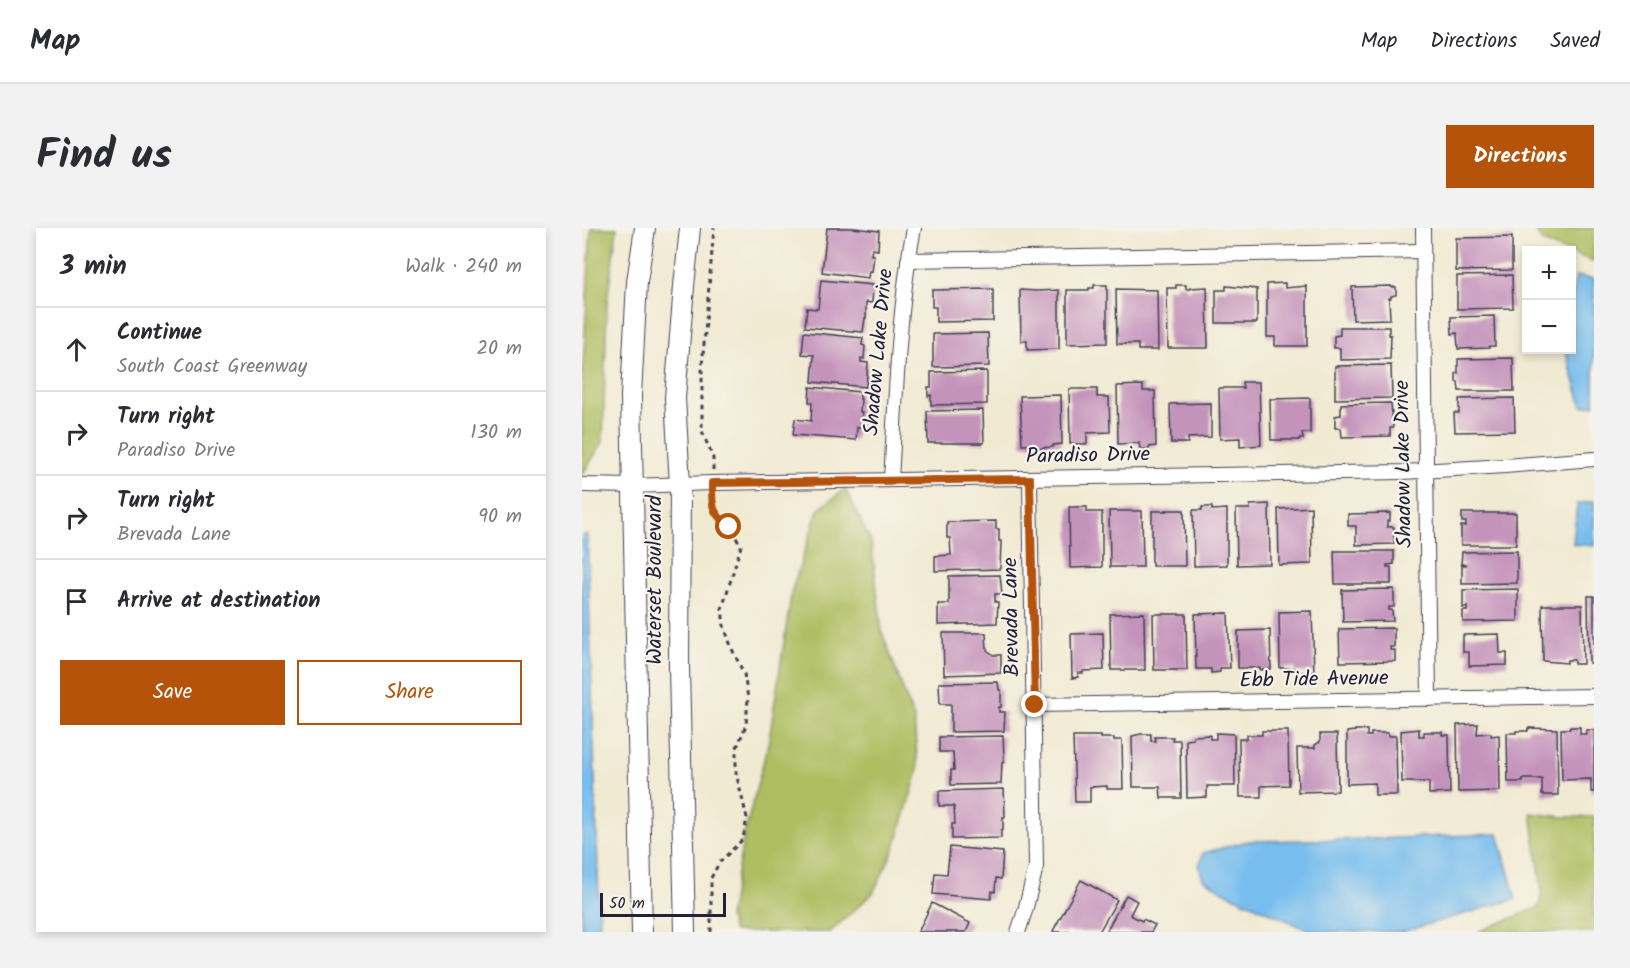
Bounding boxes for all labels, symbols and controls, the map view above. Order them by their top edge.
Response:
text: Map [30,19,81,64]
text: Map [1361,25,1397,58]
text: Directions [1430,25,1517,58]
text: Saved [1550,25,1600,58]
text: Find us [36,123,172,190]
button: Directions [1446,125,1594,188]
text: 3 min [60,246,127,288]
map controls [1522,246,1576,354]
button: + [1522,246,1576,300]
text: Walk · 240 m [405,251,522,283]
street label: Shadow Lake Drive [855,267,903,437]
button: − [1522,300,1576,354]
text: Continue [117,316,202,351]
icon: ahead [60,333,93,366]
text: 20 m [476,333,522,365]
text: South Coast Greenway [117,351,307,383]
street label: Shadow Lake Drive [1386,379,1422,548]
text: Turn right [117,400,215,435]
icon: right [60,417,93,450]
text: 130 m [470,417,522,449]
text: Paradiso Drive [117,435,235,467]
street label: Paradiso Drive [1026,438,1151,474]
text: Turn right [117,484,215,519]
street label: Waterset Boulevard [639,495,672,665]
icon: right [60,501,93,534]
text: 90 m [478,501,522,533]
route start [715,513,741,539]
text: Brevada Lane [117,519,231,551]
street label: Brevada Lane [994,557,1030,677]
text: Arrive at destination [117,584,320,619]
icon: arrive [60,585,93,618]
button: Save [60,660,285,725]
button: Share [297,660,522,725]
street label: Ebb Tide Avenue [1239,662,1389,698]
route end [1021,691,1047,717]
scale bar [600,890,726,918]
text: 50 m [609,891,645,916]

